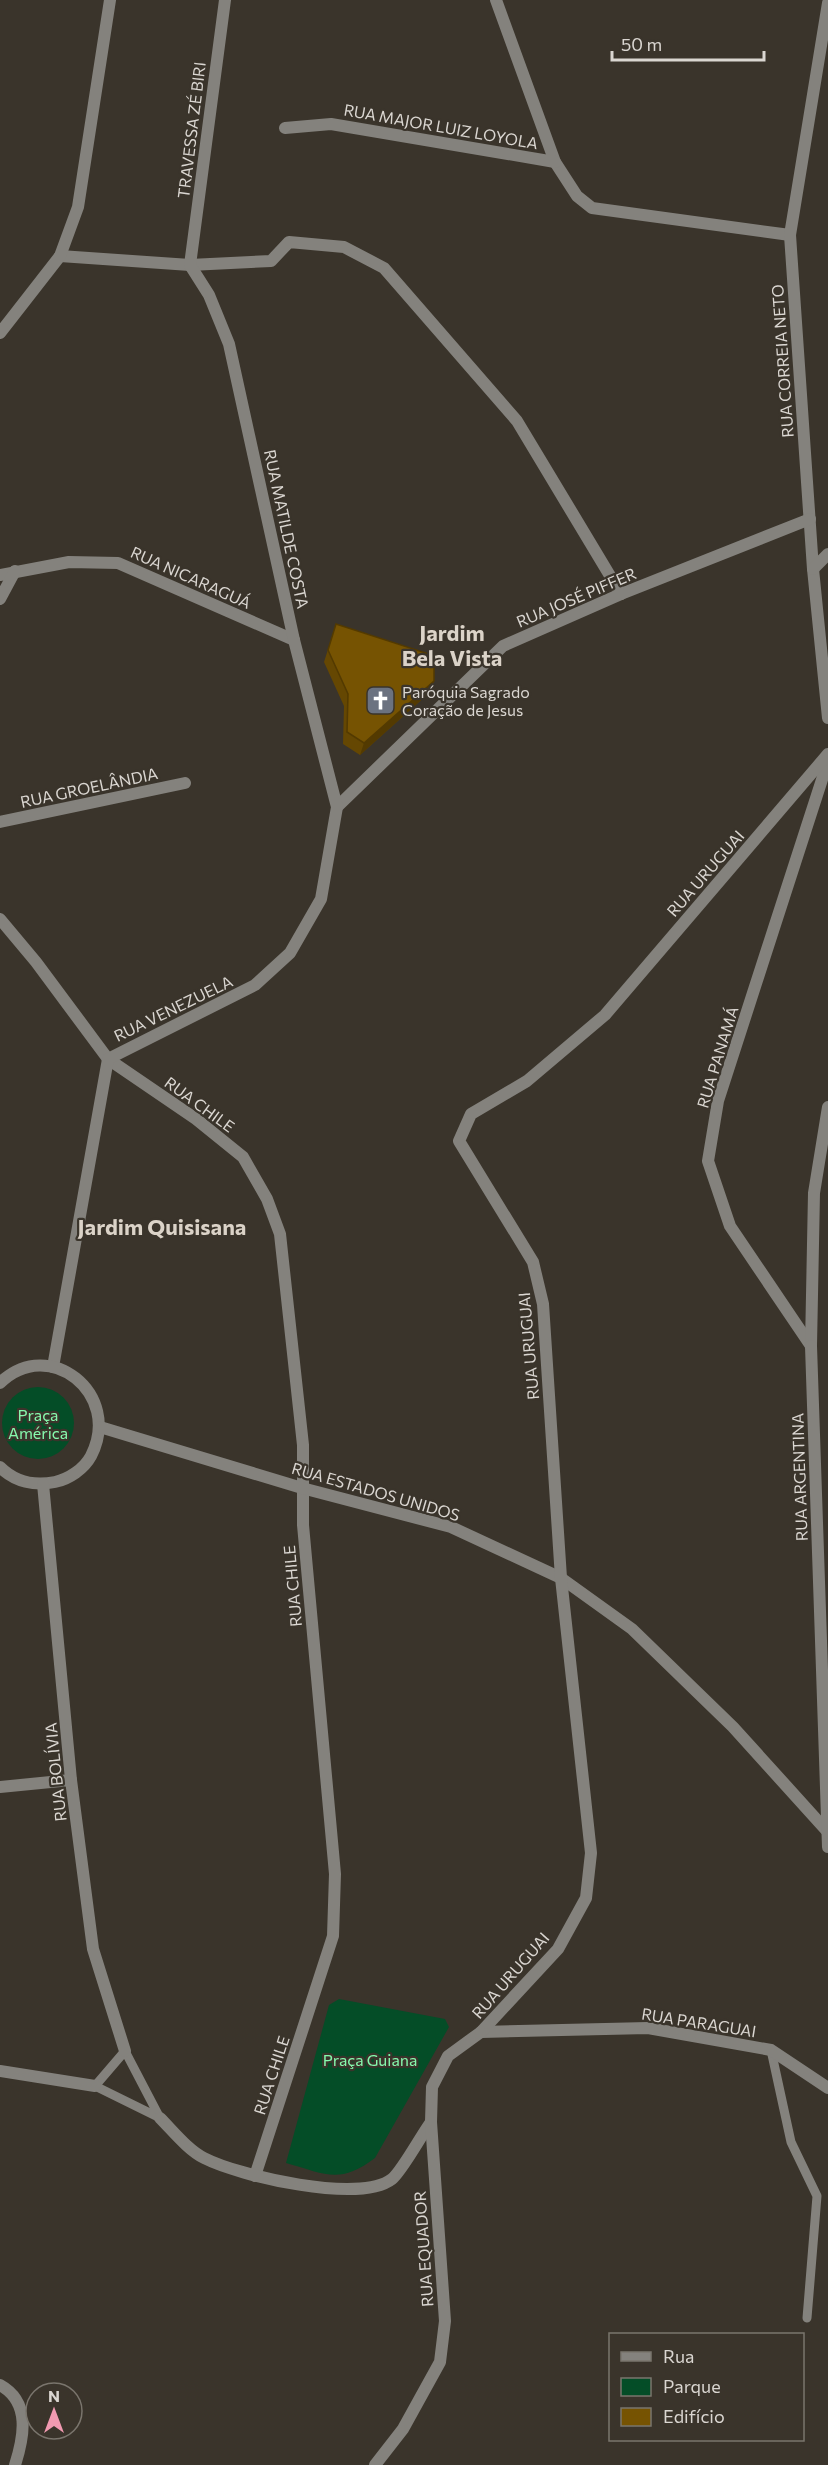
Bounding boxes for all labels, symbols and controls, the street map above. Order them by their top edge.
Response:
scale bar [612,24,764,62]
text: 50 m [621,33,662,55]
street label: TRAVESSA ZÉ BIRI [173,61,209,199]
street label: RUA MAJOR LUIZ LOYOLA [342,100,540,152]
street label: RUA CORREIA NETO [767,284,797,438]
street label: RUA MATILDE COSTA [261,448,313,610]
street label: RUA NICARAGUÁ [128,542,254,612]
street label: RUA JOSÉ PIFFER [513,563,639,631]
district label: Jardim Bela Vista [402,619,502,671]
place label: Paróquia Sagrado Coração de Jesus [402,682,530,719]
church icon: Paróquia Sagrado Coração de Jesus [365,684,397,716]
street label: RUA GROELÂNDIA [19,763,159,811]
street label: RUA URUGUAI [662,826,748,920]
street label: RUA VENEZUELA [110,971,236,1045]
street label: RUA PANAMÁ [693,1004,741,1110]
street label: RUA CHILE [161,1072,239,1136]
district label: Jardim Quisisana [78,1213,246,1240]
street label: RUA URUGUAI [514,1291,542,1401]
park label: Praça América [8,1405,68,1442]
street label: RUA ARGENTINA [787,1413,811,1541]
street label: RUA ESTADOS UNIDOS [290,1458,462,1524]
street label: RUA CHILE [279,1544,305,1628]
street label: RUA BOLÍVIA [40,1722,70,1822]
street label: RUA URUGUAI [467,1928,553,2022]
street label: RUA PARAGUAI [640,2004,758,2040]
street label: RUA CHILE [249,2033,293,2117]
park label: Praça Guiana [323,2050,417,2069]
street label: RUA EQUADOR [409,2190,437,2308]
legend [609,2333,804,2441]
text: Rua [663,2345,694,2367]
text: Parque [663,2375,721,2397]
north arrow [24,2381,84,2441]
text: N [48,2386,60,2405]
text: Edifício [663,2405,725,2427]

